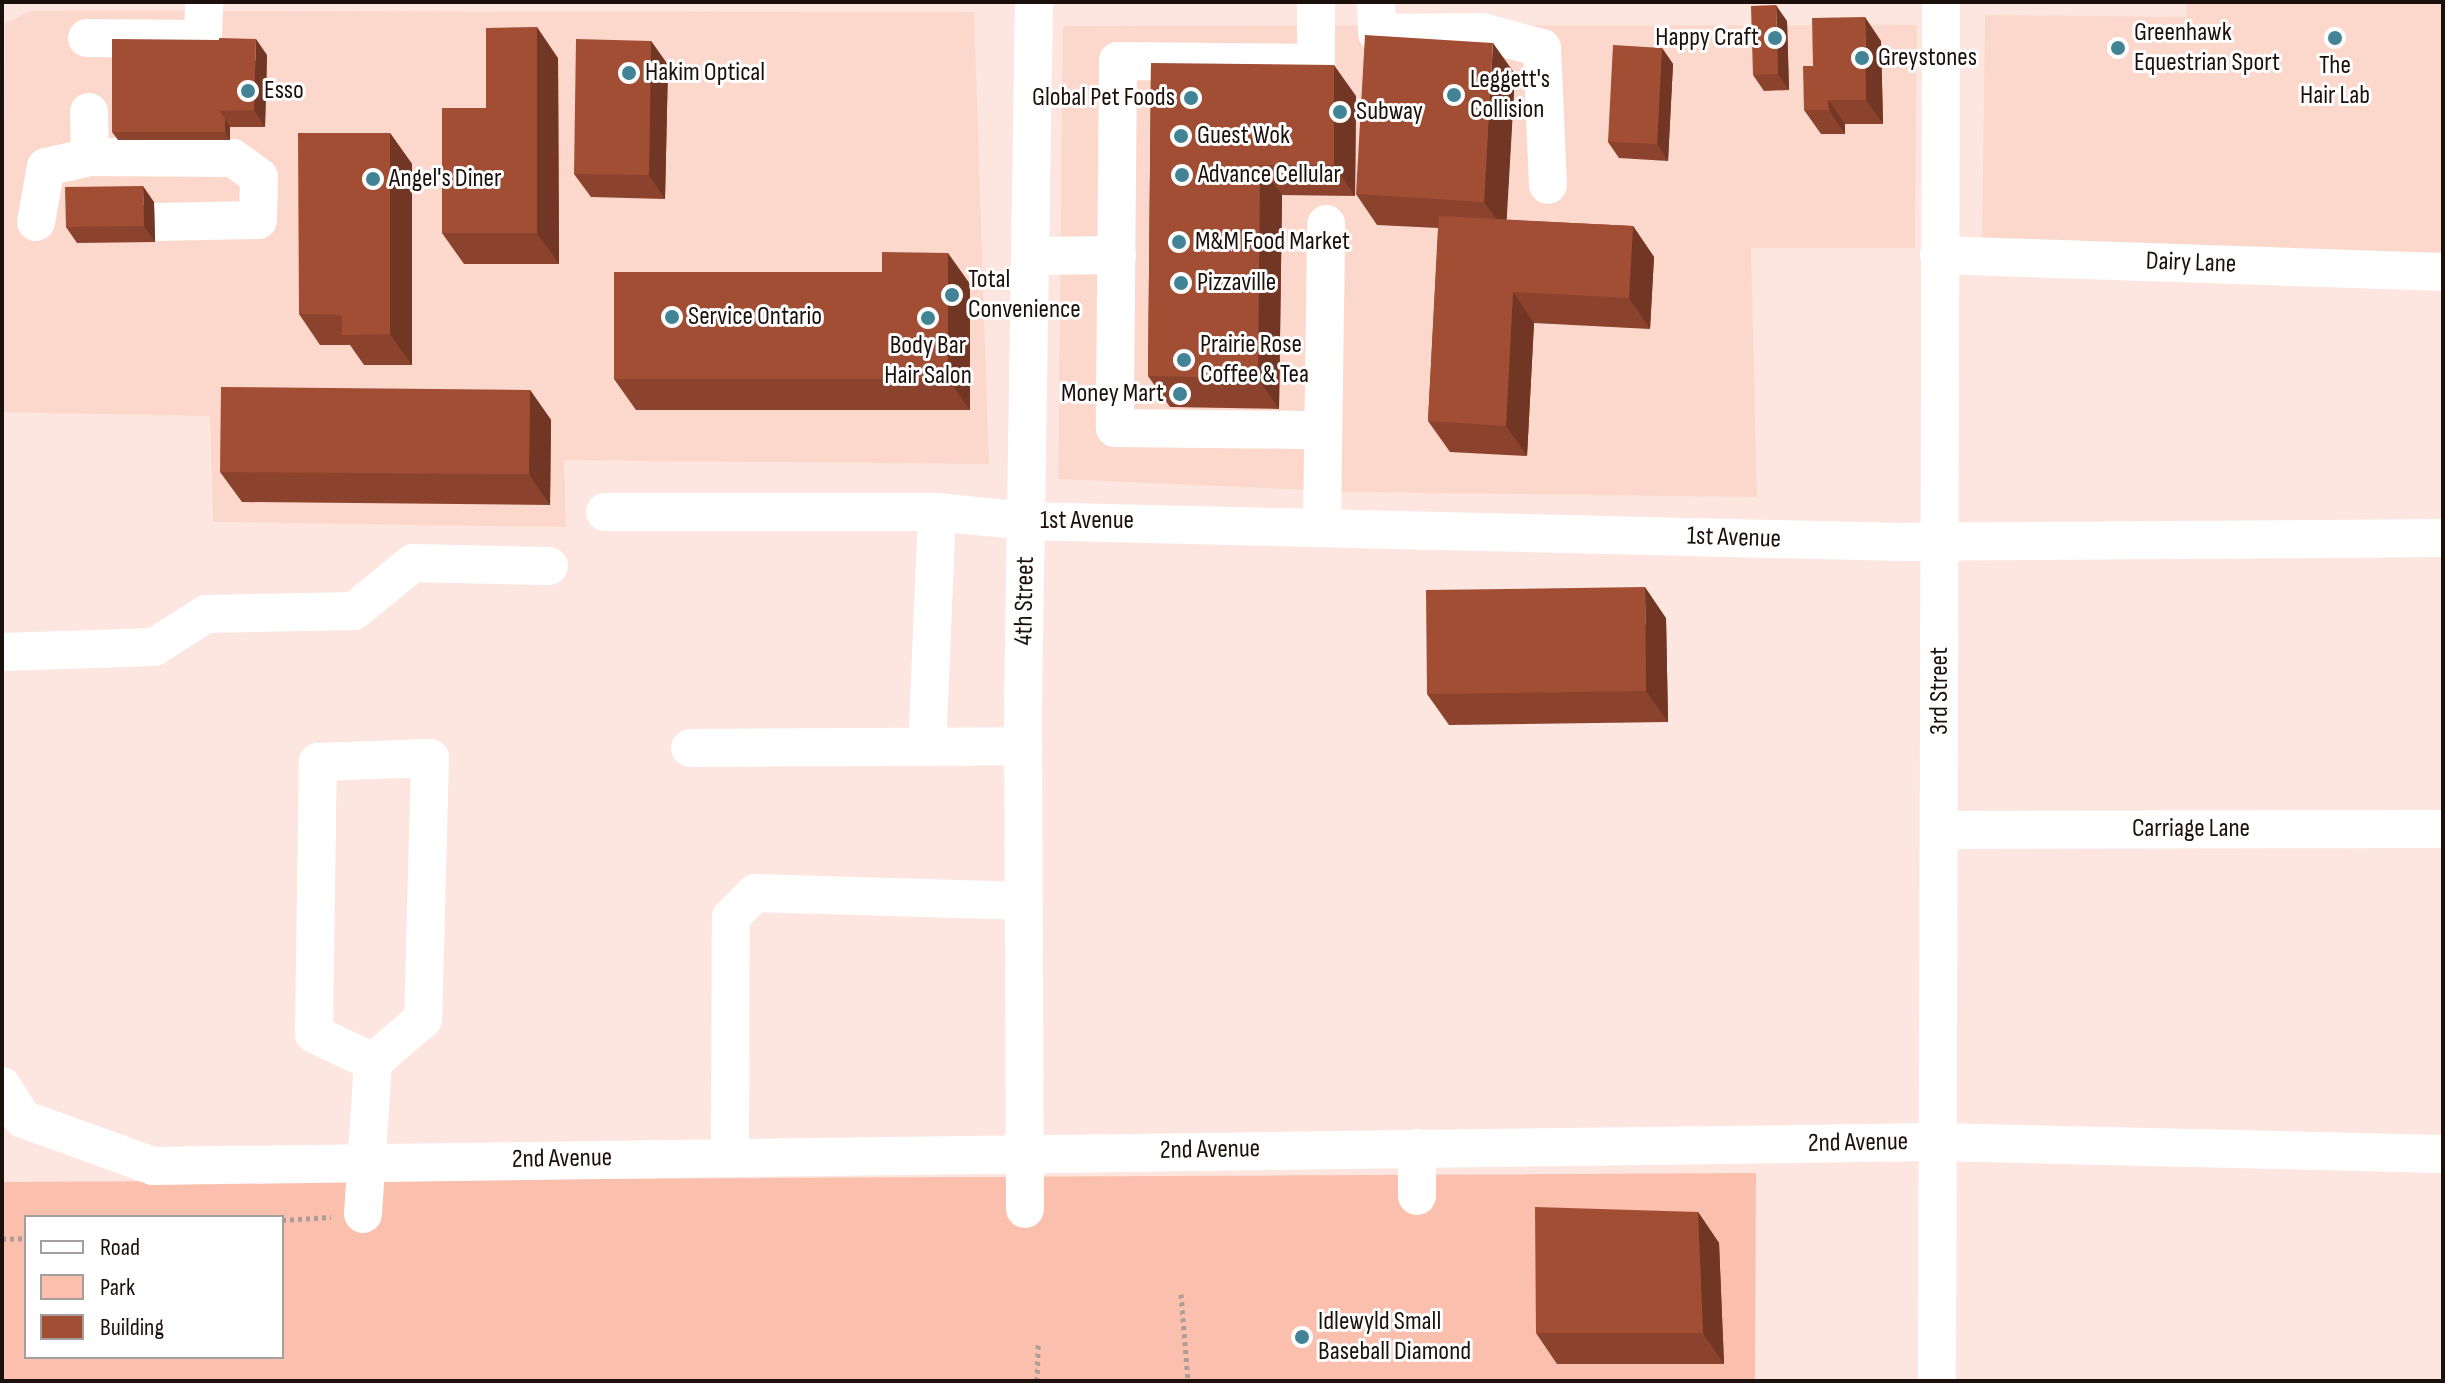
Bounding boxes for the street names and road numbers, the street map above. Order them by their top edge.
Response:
street label: Dairy Lane [2145,246,2237,280]
street label: 1st Avenue [1040,505,1134,537]
street label: 1st Avenue [1686,521,1782,555]
street label: 4th Street [1009,556,1041,646]
street label: 3rd Street [1924,647,1956,735]
street label: Carriage Lane [2132,813,2250,845]
street label: 2nd Avenue [1808,1127,1908,1159]
street label: 2nd Avenue [1160,1134,1260,1166]
street label: 2nd Avenue [512,1143,612,1175]

